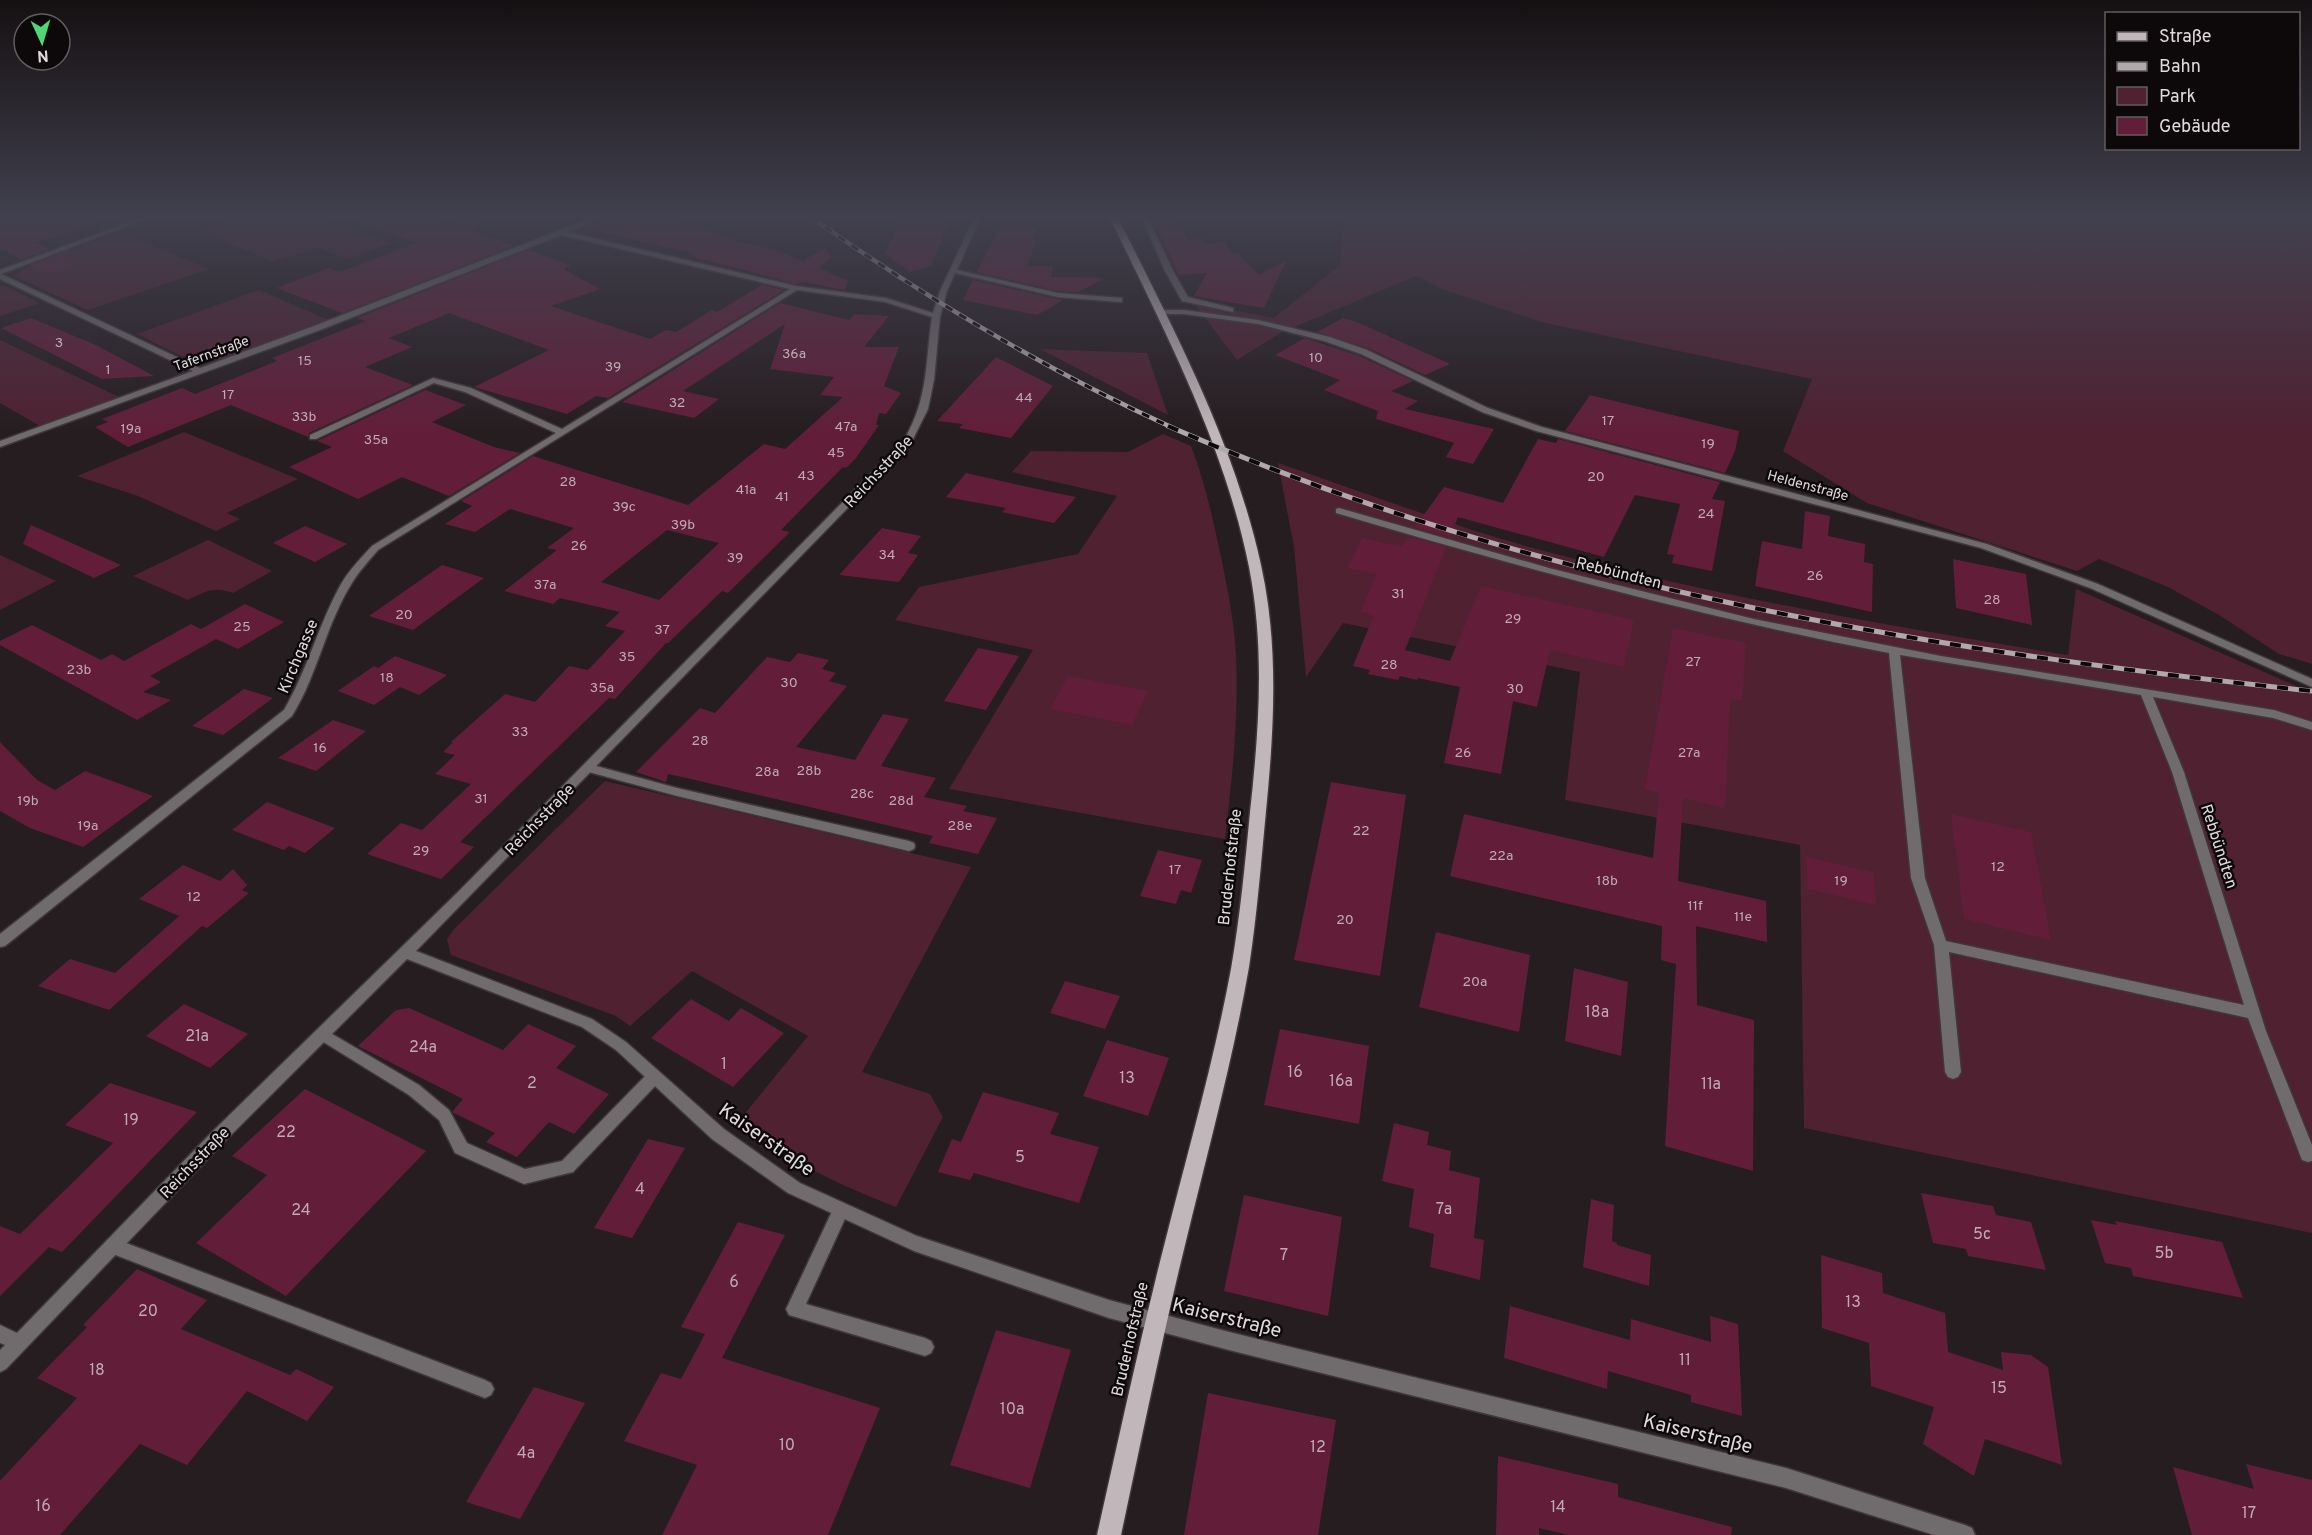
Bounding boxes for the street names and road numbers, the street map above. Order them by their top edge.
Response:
street label: Tafernstraße [172,333,251,376]
street label: Reichsstraße [841,432,918,513]
street label: Heldenstraße [1765,467,1850,505]
street label: Rebbündten [1574,554,1664,594]
street label: Kirchgasse [274,617,323,697]
street label: Reichsstraße [501,780,580,860]
street label: Rebbündten [2195,802,2241,891]
street label: Bruderhofstraße [1215,808,1247,926]
street label: Kaiserstraße [713,1098,819,1183]
street label: Reichsstraße [156,1123,235,1203]
street label: Bruderhofstraße [1108,1280,1154,1399]
street label: Kaiserstraße [1169,1293,1284,1345]
street label: Kaiserstraße [1640,1409,1755,1461]

